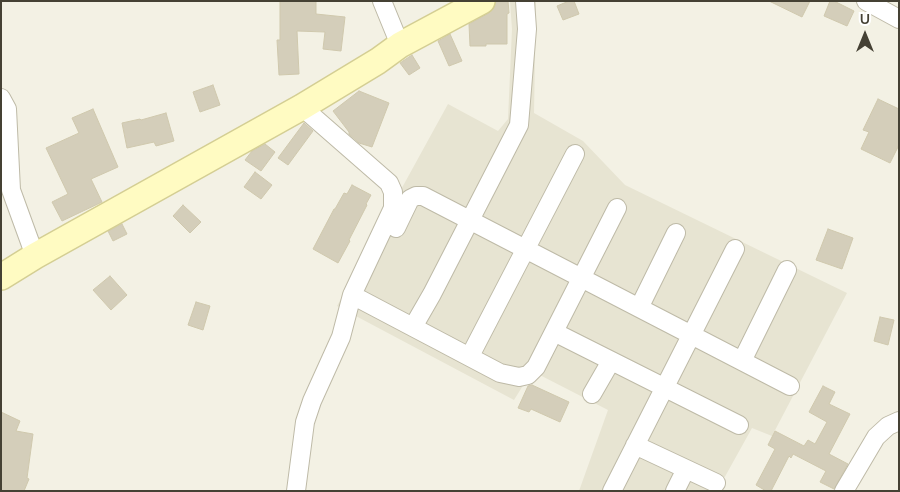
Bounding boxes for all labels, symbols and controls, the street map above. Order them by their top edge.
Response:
north arrow [840,10,890,60]
text: U [860,10,870,29]

